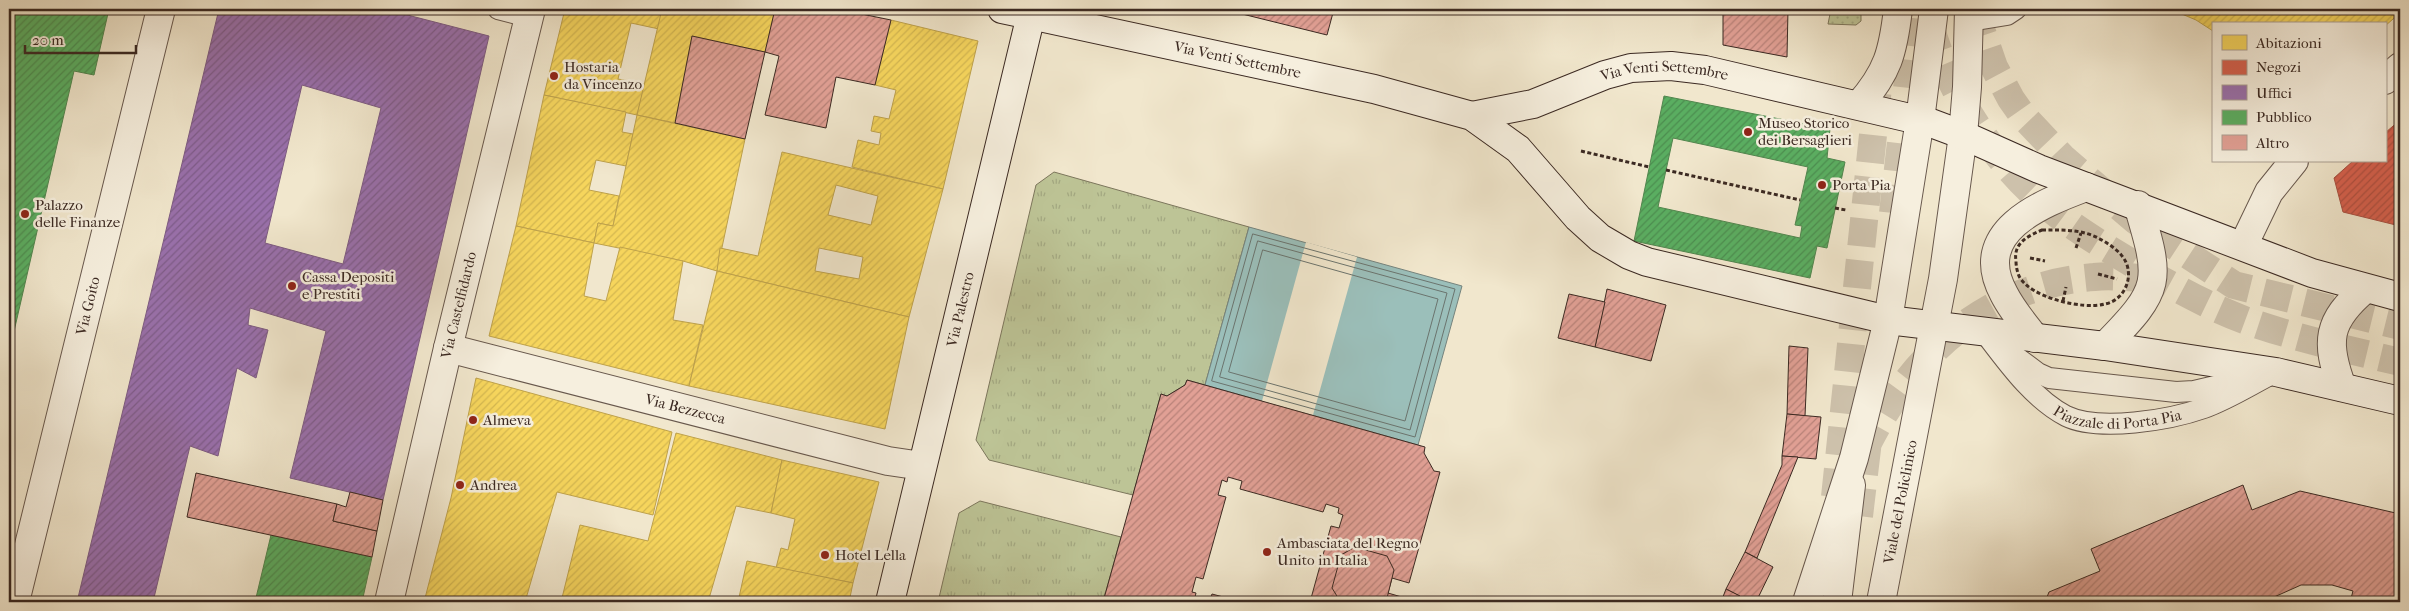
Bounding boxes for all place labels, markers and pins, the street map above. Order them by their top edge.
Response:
place label: Hostaria da Vincenzo [564,58,642,93]
marker: Hostaria da Vincenzo [548,70,560,82]
place label: Museo Storico dei Bersaglieri [1758,114,1853,149]
marker: Museo Storico dei Bersaglieri [1742,126,1754,138]
place label: Porta Pia [1832,176,1892,194]
marker: Porta Pia [1816,179,1828,191]
place label: Palazzo delle Finanze [35,196,121,231]
marker: Palazzo delle Finanze [19,208,31,220]
place label: Cassa Depositi e Prestiti [302,268,395,303]
marker: Cassa Depositi e Prestiti [286,280,298,292]
place label: Almeva [482,411,532,429]
marker: Almeva [467,414,479,426]
place label: Andrea [469,476,518,494]
marker: Andrea [454,479,466,491]
place label: Ambasciata del Regno Unito in Italia [1276,534,1419,569]
place label: Hotel Lella [835,546,907,564]
marker: Ambasciata del Regno Unito in Italia [1261,546,1273,558]
marker: Hotel Lella [819,549,831,561]

